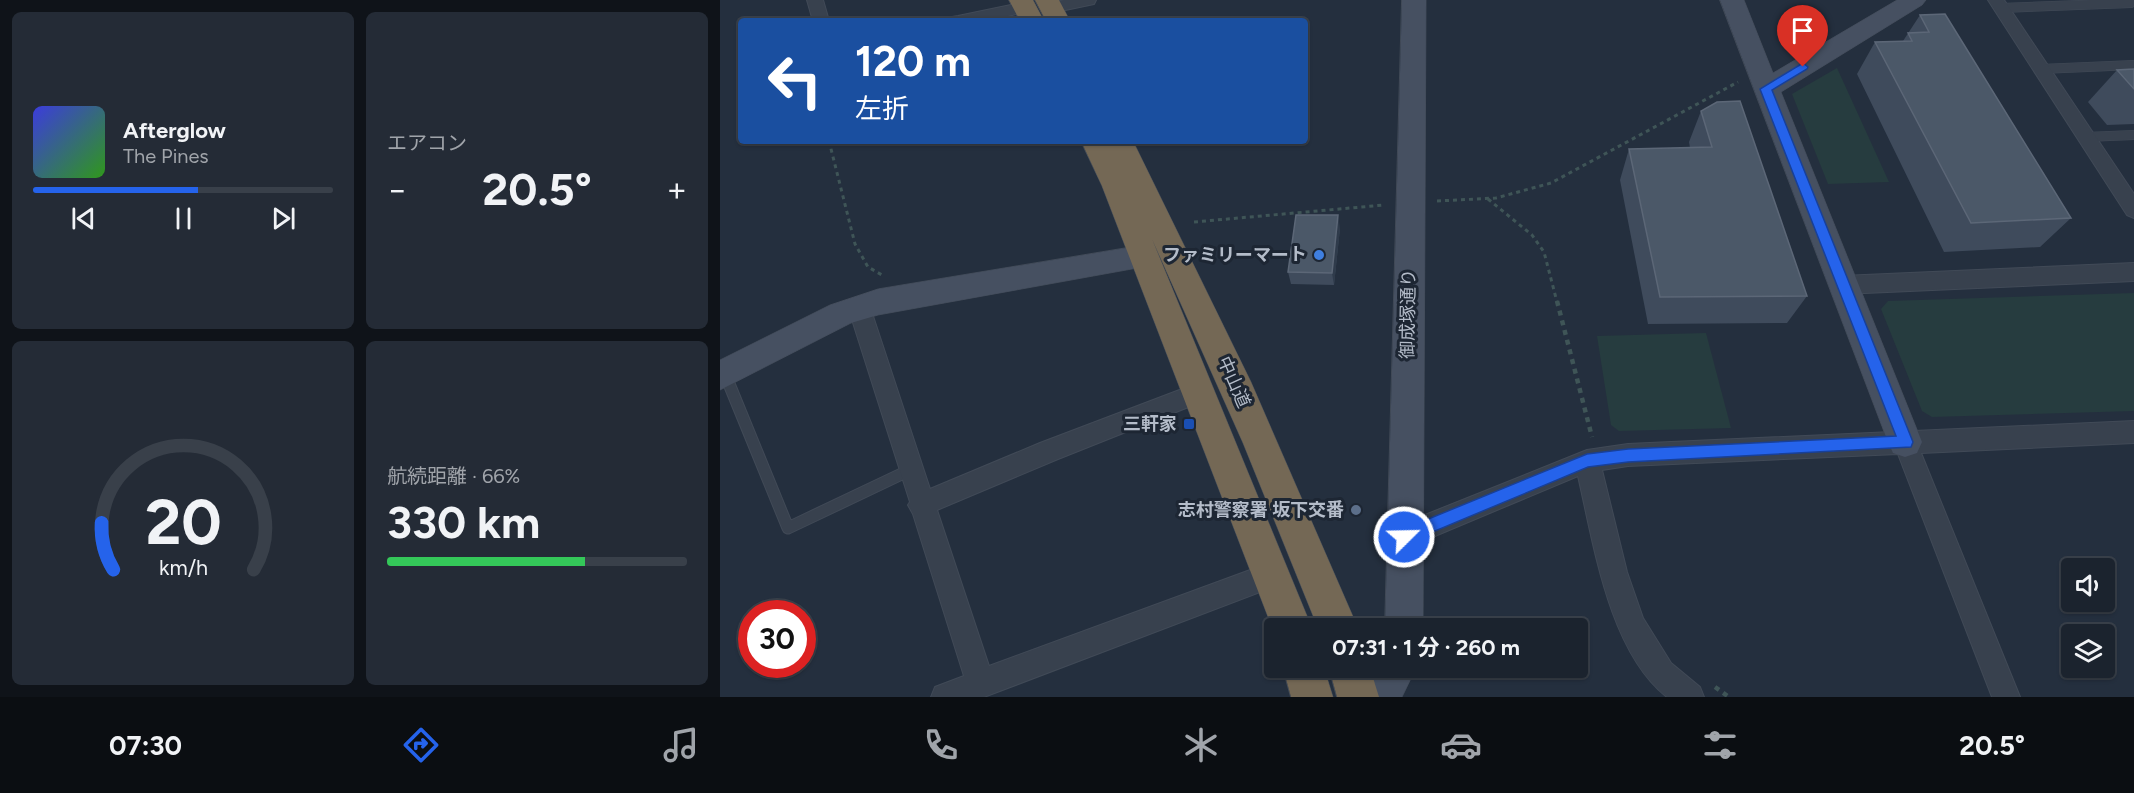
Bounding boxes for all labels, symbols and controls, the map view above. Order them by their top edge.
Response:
pin [1777,5,1828,67]
icon: arrive [1786,14,1819,47]
text: 120 m [855,36,971,87]
icon: left [756,42,834,120]
text: 左折 [855,92,909,125]
text: Afterglow [123,117,226,144]
text: エアコン [387,131,467,155]
text: The Pines [123,144,209,168]
text: 20.5° [482,162,592,216]
text: − [387,170,408,209]
text: + [666,170,687,209]
icon: previous [67,202,100,235]
icon: pause [167,202,200,235]
icon: next [267,202,300,235]
place label: ファミリーマート [1163,244,1307,266]
marker: ファミリーマート [1312,248,1326,262]
street label: 御成塚通り [1396,269,1420,359]
street label: 中山道 [1213,353,1255,411]
place label: 三軒家 [1123,413,1177,435]
marker: 三軒家 [1182,417,1196,431]
text: 航続距離 · 66% [387,464,520,488]
text: 20 [145,485,221,560]
text: 330 km [387,495,540,549]
place label: 志村警察署 坂下交番 [1178,499,1344,521]
marker: 志村警察署 坂下交番 [1349,503,1363,517]
position arrow [1372,505,1436,569]
text: km/h [159,555,207,580]
map controls [2061,558,2115,678]
button: sound [2061,558,2115,612]
speed limit sign: 30 [738,600,816,678]
button: layers [2061,624,2115,678]
text: 07:31 · 1 分 · 260 m [1332,634,1520,661]
icon: directions [400,724,442,766]
icon: music [660,724,702,766]
icon: phone [920,724,962,766]
icon: climate [1180,724,1222,766]
icon: car [1440,724,1482,766]
icon: filters [1699,724,1741,766]
text: 07:30 [109,729,182,762]
text: 20.5° [1959,729,2025,762]

